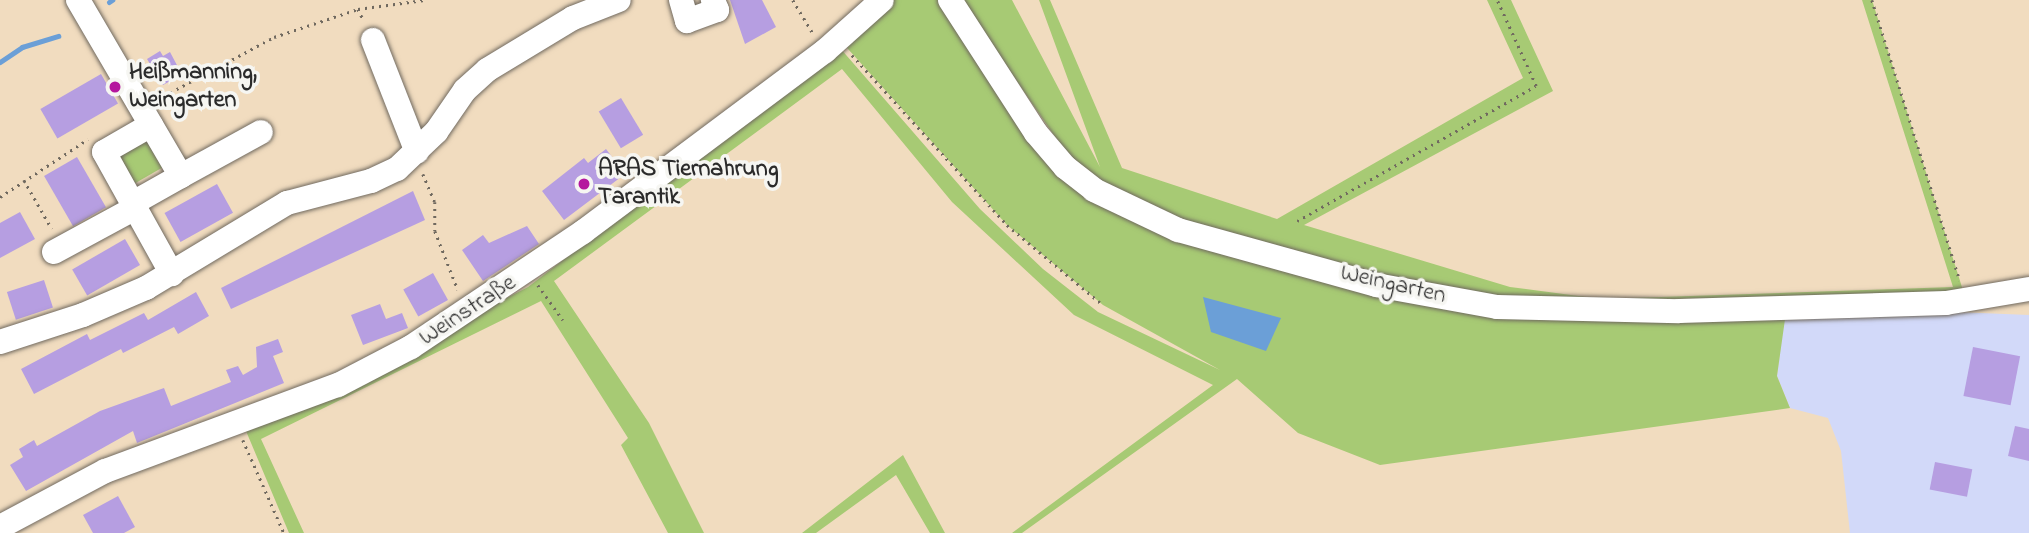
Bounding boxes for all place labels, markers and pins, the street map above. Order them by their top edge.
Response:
place label: Heißmanning, Weingarten [129,59,257,115]
marker: Heißmanning, Weingarten [107,79,123,95]
place label: ARAS Tiernahrung Tarantik [598,156,778,212]
marker: ARAS Tiernahrung Tarantik [576,176,592,192]

